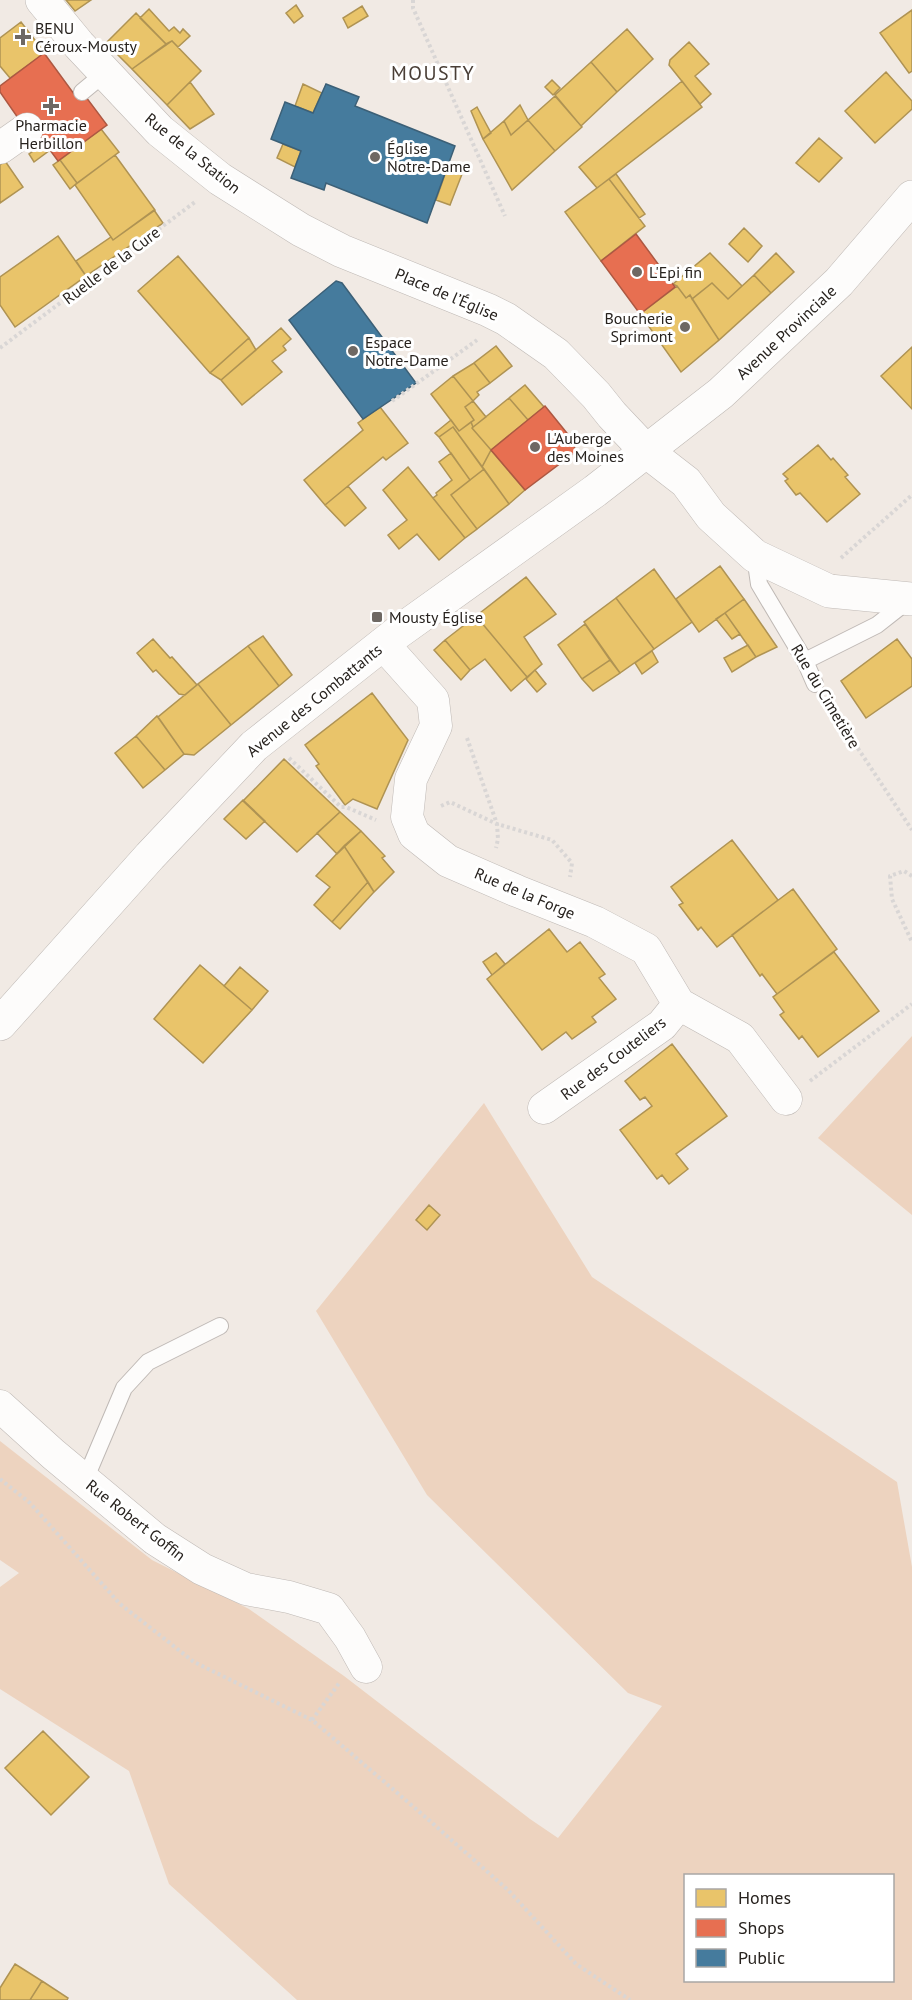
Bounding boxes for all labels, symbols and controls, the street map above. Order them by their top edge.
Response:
place label: BENU Céroux-Mousty [35,18,138,56]
marker: BENU Céroux-Mousty [16,30,30,44]
district label: MOUSTY [391,60,475,86]
marker: Pharmacie Herbillon [44,99,58,113]
street label: Rue de la Station [141,108,245,198]
place label: Pharmacie Herbillon [15,115,87,153]
place label: Église Notre-Dame [387,138,471,176]
marker: Église Notre-Dame [368,150,382,164]
street label: Ruelle de la Cure [58,222,164,308]
place label: L'Epi fin [649,262,702,282]
street label: Place de l’Église [392,263,502,325]
marker: L'Epi fin [630,265,644,279]
street label: Avenue Provinciale [732,281,840,383]
place label: Boucherie Sprimont [605,308,674,346]
marker: Boucherie Sprimont [678,320,692,334]
place label: Espace Notre-Dame [365,332,449,370]
marker: Espace Notre-Dame [346,344,360,358]
place label: L'Auberge des Moines [547,428,624,466]
marker: L'Auberge des Moines [528,440,542,454]
place label: Mousty Église [389,607,483,627]
marker: Mousty Église [370,610,384,624]
street label: Avenue des Combattants [242,639,386,761]
street label: Rue du Cimetière [787,640,865,752]
street label: Rue de la Forge [472,863,578,923]
street label: Rue des Couteliers [556,1012,670,1104]
street label: Rue Robert Goffin [82,1475,190,1565]
legend [684,1874,894,1982]
text: Homes [738,1886,791,1909]
text: Shops [738,1916,784,1939]
text: Public [738,1946,785,1969]

